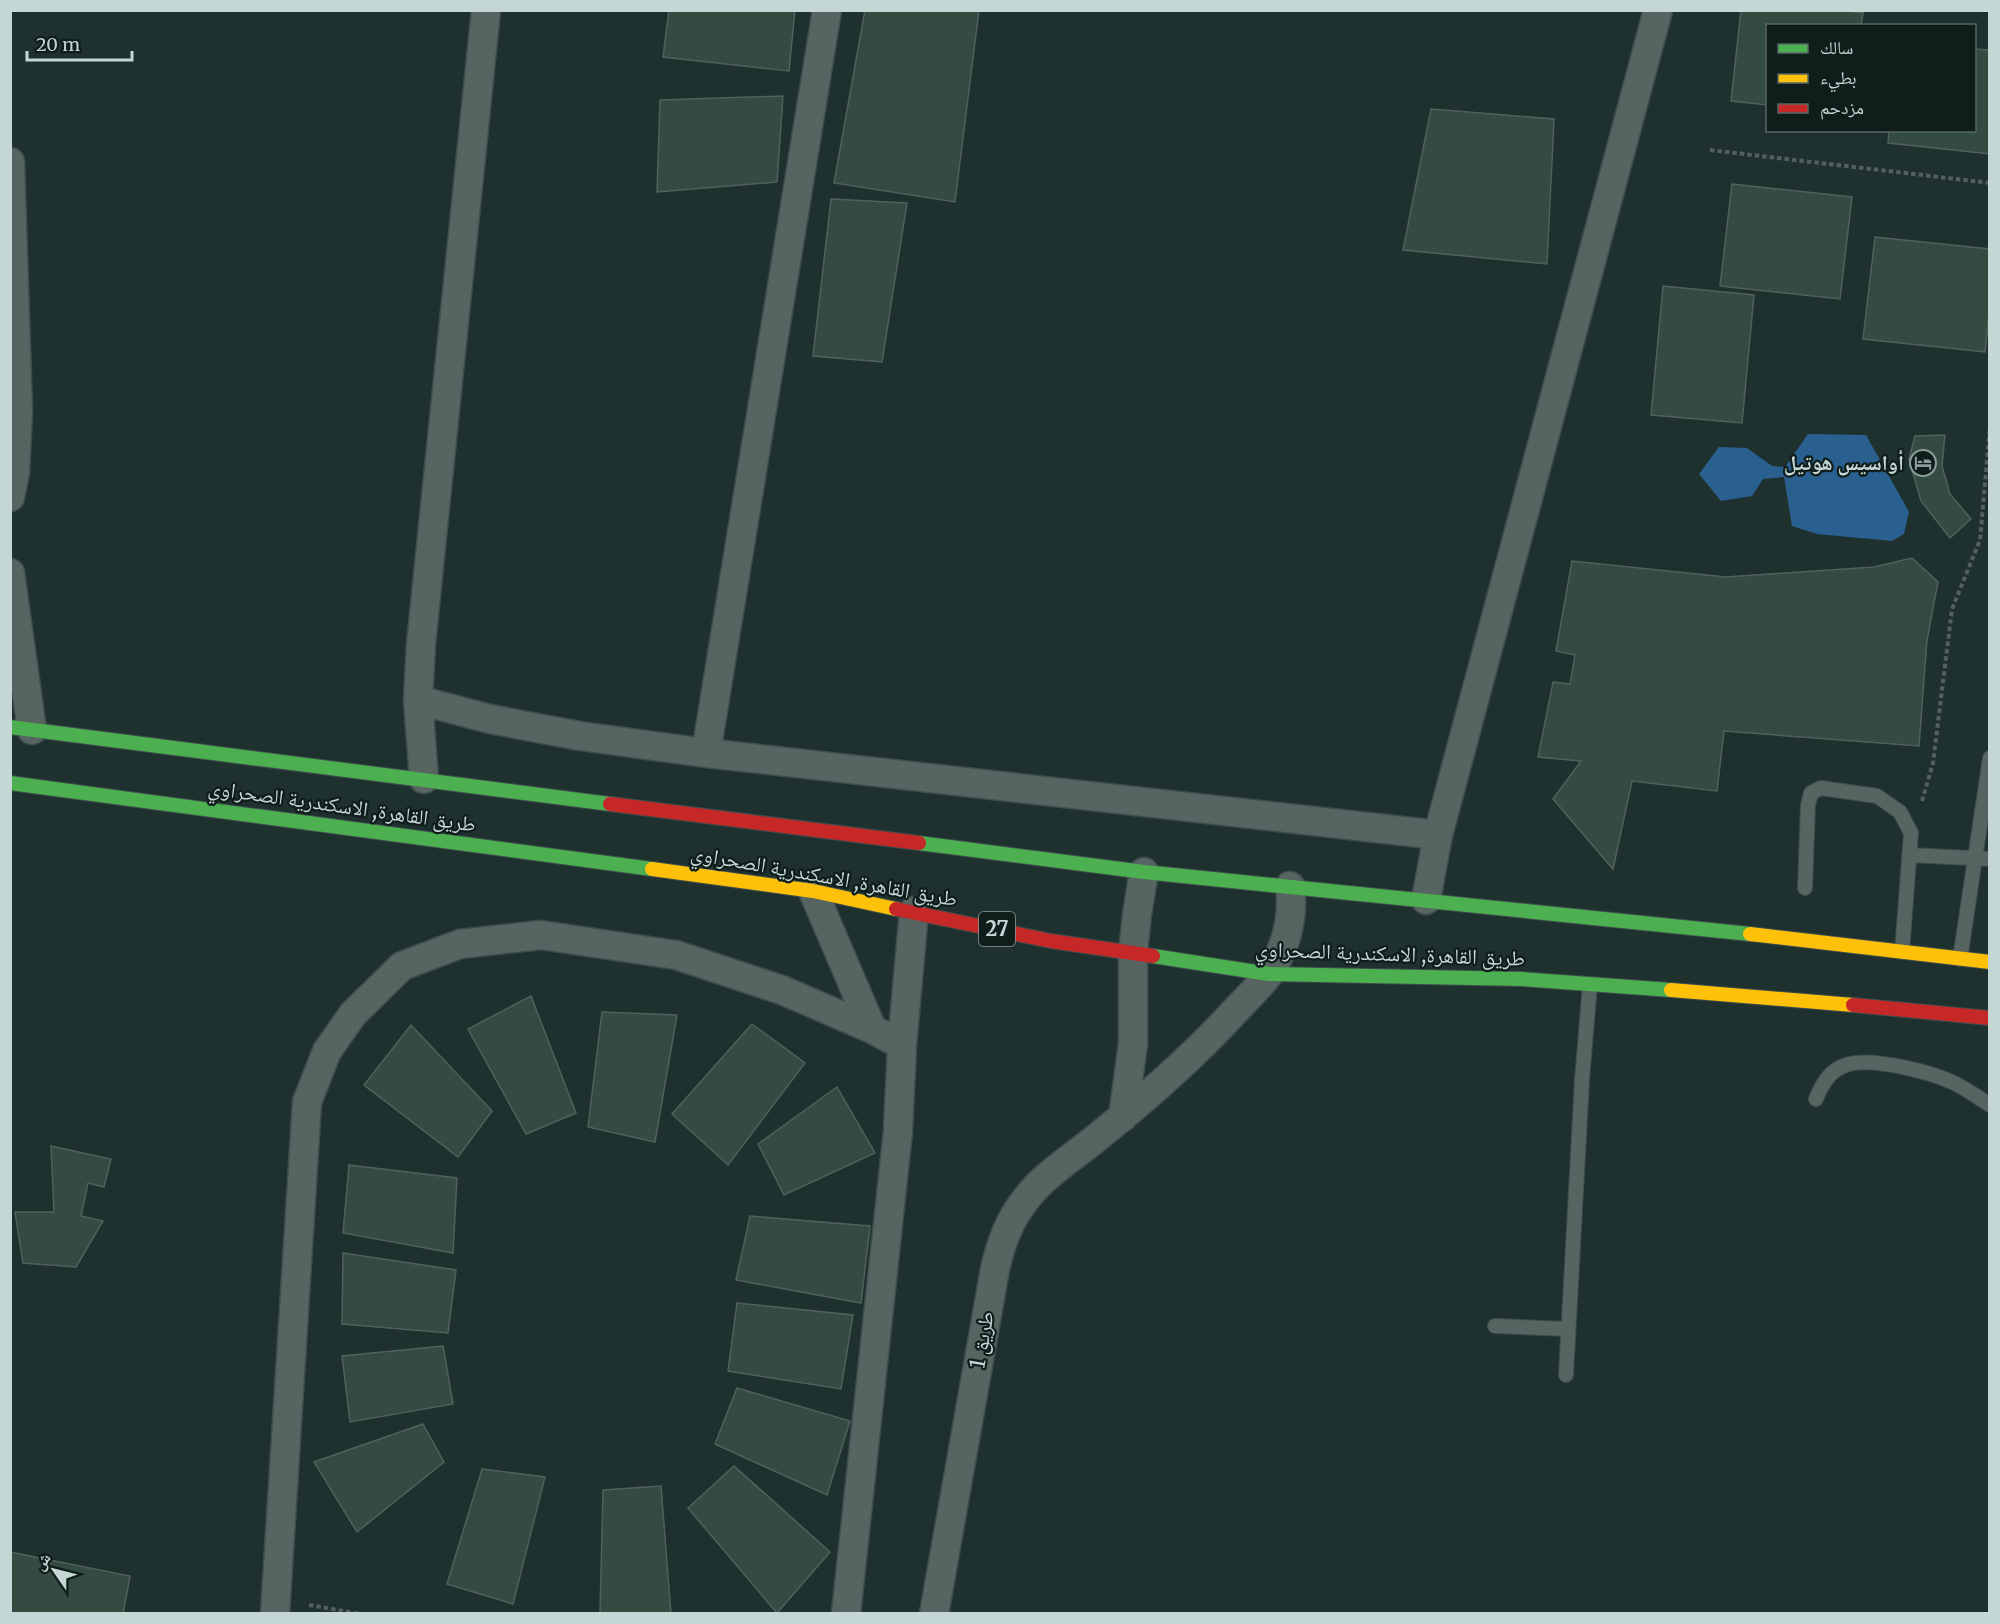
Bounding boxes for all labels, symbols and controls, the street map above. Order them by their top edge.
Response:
scale bar [27,24,132,62]
legend [1766,24,1976,132]
text: 20 m [36,33,80,56]
text: سالك [1820,36,1853,59]
text: بطيء [1820,66,1857,93]
text: مزدحم [1820,96,1864,120]
hotel icon: أواسيس هوتيل [1908,448,1938,478]
place label: أواسيس هوتيل [1784,449,1904,476]
street label: طريق القاهرة, الاسكندرية الصحراوي [206,773,478,841]
street label: طريق القاهرة, الاسكندرية الصحراوي [688,839,959,916]
road number: 27 [979,912,1015,946]
street label: طريق القاهرة, الاسكندرية الصحراوي [1254,935,1526,975]
street label: طريق 1 [963,1309,1000,1371]
north arrow [24,1540,84,1600]
text: ش [29,1549,55,1574]

